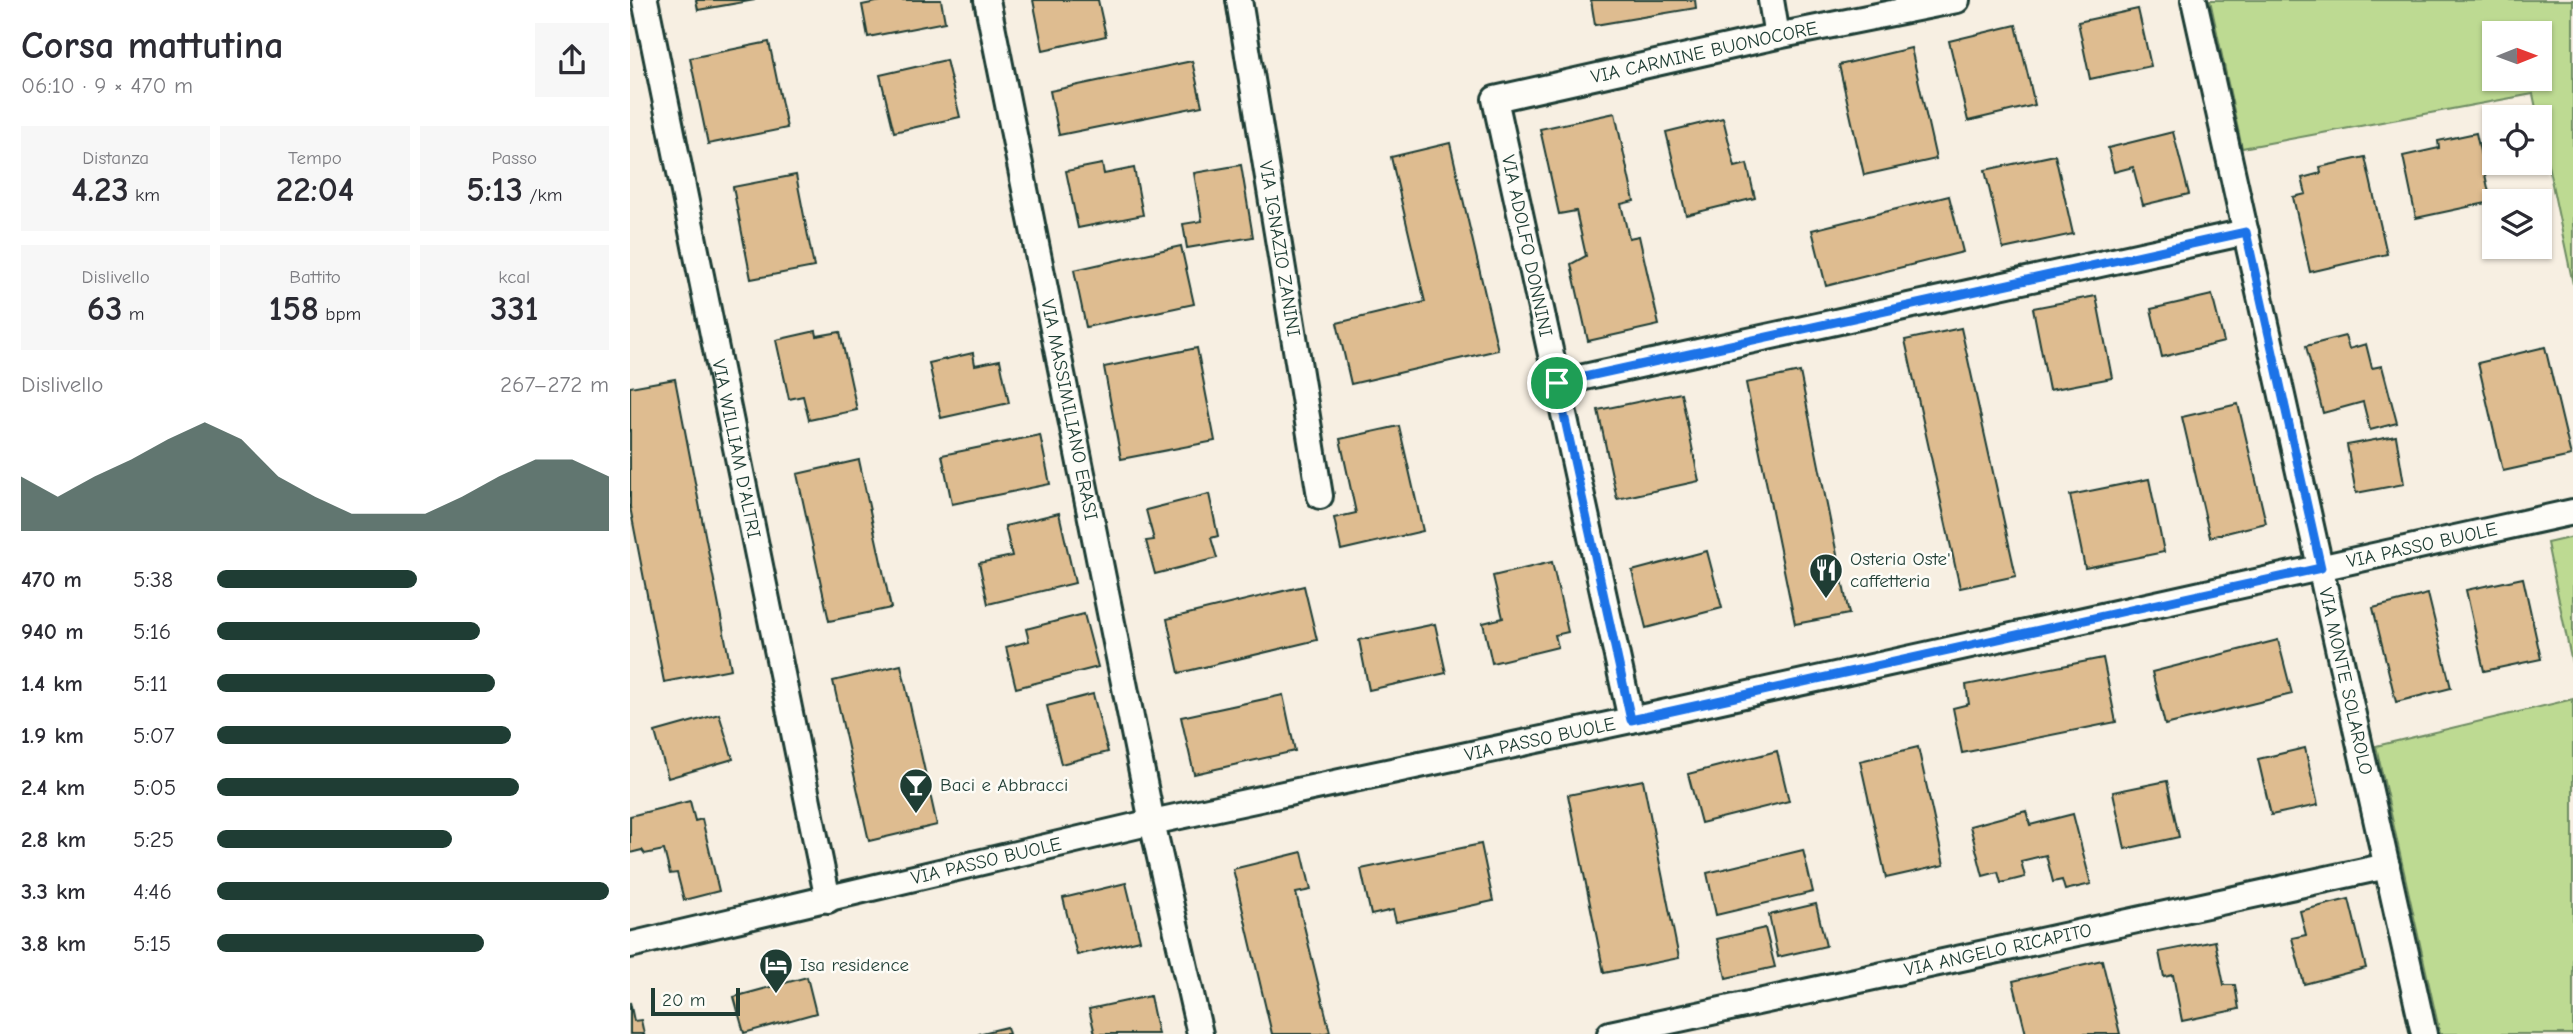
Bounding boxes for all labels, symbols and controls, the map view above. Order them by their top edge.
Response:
street label: VIA CARMINE BUONOCORE [1589,17,1819,88]
north arrow [2482,21,2552,91]
map controls [2482,21,2552,259]
button: share [535,23,609,97]
text: Corsa mattutina [21,24,284,68]
text: 06:10 · 9 × 470 m [21,72,193,99]
button: locate [2482,105,2552,175]
text: Distanza [82,147,149,169]
text: Tempo [288,147,342,169]
text: Passo [492,147,537,169]
street label: VIA ADOLFO DONNINI [1497,153,1557,339]
street label: VIA IGNAZIO ZANINI [1254,159,1305,338]
text: 4.23 [71,169,129,210]
text: 22:04 [276,169,354,210]
text: 5:13 [466,169,523,210]
text: km [129,184,160,206]
text: /km [523,184,563,206]
button: layers [2482,189,2552,259]
text: Dislivello [82,266,150,288]
text: Battito [289,266,341,288]
text: kcal [498,266,530,288]
text: 63 [87,288,122,329]
text: 158 [269,288,319,329]
text: 331 [490,288,538,329]
street label: VIA MASSIMILIANO ERASI [1036,297,1102,522]
text: m [122,303,144,325]
text: bpm [319,303,361,325]
pin [1527,353,1587,413]
street label: VIA WILLIAM D'ALTRI [707,357,765,540]
icon: arrive [1538,364,1576,402]
text: Dislivello [21,371,103,398]
text: 267–272 m [500,371,609,398]
street label: VIA PASSO BUOLE [2345,518,2499,573]
place label: Osteria Oste' caffetteria [1850,548,1951,592]
restaurant icon: Osteria Oste' caffetteria [1807,551,1845,600]
text: 470 m [21,566,82,593]
text: 5:38 [133,566,173,593]
street label: VIA MONTE SOLAROLO [2314,586,2377,777]
text: 940 m [21,618,83,645]
text: 5:16 [133,618,171,645]
text: 1.4 km [21,670,83,697]
text: 5:11 [133,670,168,697]
street label: VIA PASSO BUOLE [1463,713,1617,766]
text: 1.9 km [21,722,84,749]
text: 5:07 [133,722,175,749]
bar icon: Baci e Abbracci [897,766,935,815]
text: 2.4 km [21,774,85,801]
text: 5:05 [133,774,176,801]
place label: Baci e Abbracci [940,774,1068,796]
text: 2.8 km [21,826,86,853]
text: 5:25 [133,826,174,853]
street label: VIA PASSO BUOLE [909,833,1064,889]
text: 3.3 km [21,878,86,905]
text: 4:46 [133,878,172,905]
street label: VIA ANGELO RICAPITO [1902,919,2094,981]
text: 3.8 km [21,930,86,957]
text: 5:15 [133,930,171,957]
hotel icon: Isa residence [757,946,795,995]
place label: Isa residence [800,954,909,976]
scale bar [651,985,740,1017]
text: 20 m [662,989,706,1011]

